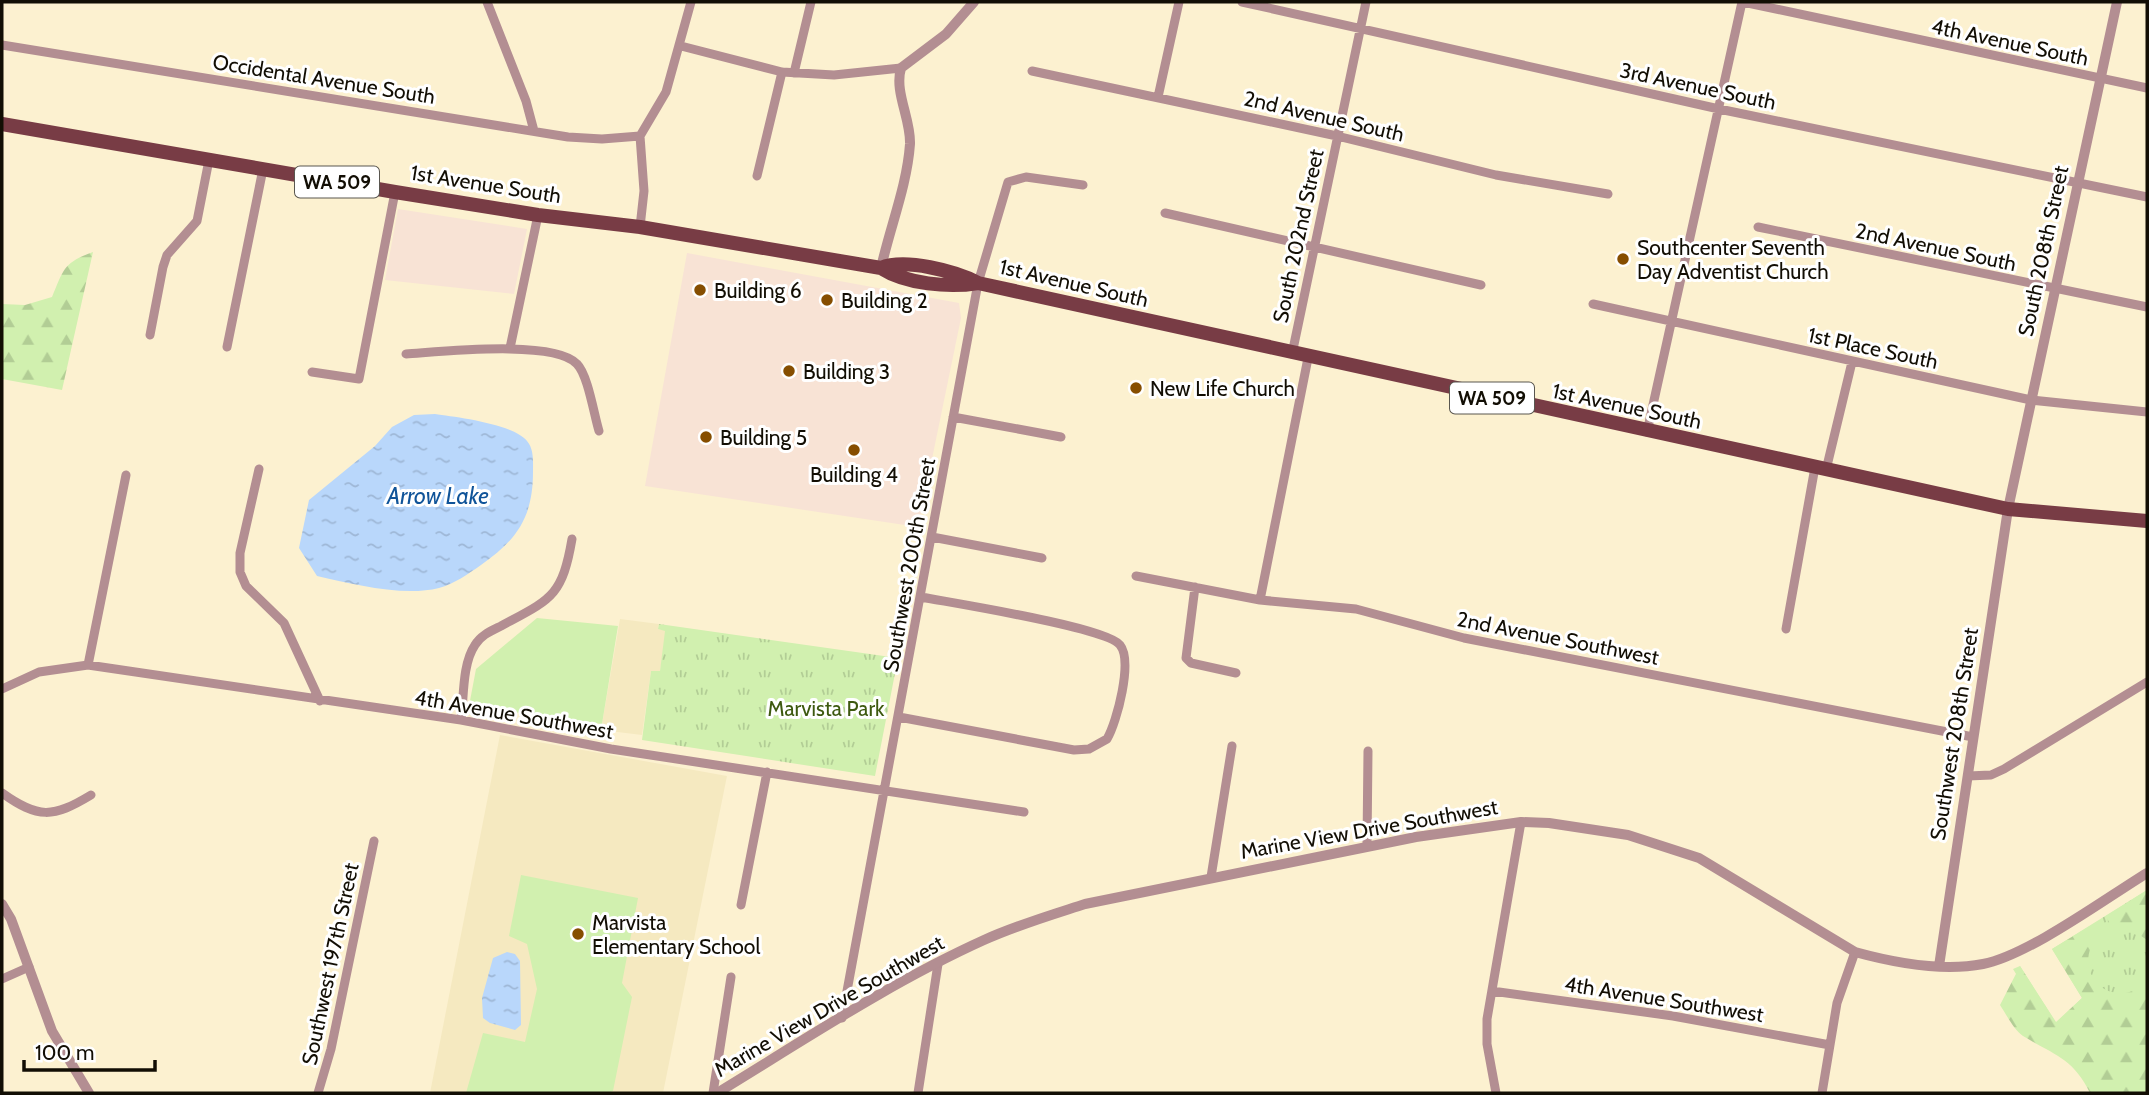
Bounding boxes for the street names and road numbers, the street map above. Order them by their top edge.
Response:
street label: 4th Avenue South [1929,13,2091,71]
street label: Occidental Avenue South [211,49,437,109]
street label: 3rd Avenue South [1618,57,1778,115]
street label: 2nd Avenue South [1241,85,1407,147]
street label: South 202nd Street [1267,147,1329,325]
street label: 1st Avenue South [409,160,563,208]
street label: South 208th Street [2013,164,2073,338]
road number: WA 509 [295,166,379,198]
street label: 2nd Avenue South [1853,218,2019,276]
street label: 1st Avenue South [997,254,1151,312]
street label: 1st Place South [1806,322,1940,374]
street label: 1st Avenue South [1550,378,1704,434]
road number: WA 509 [1450,382,1534,414]
street label: Southwest 200th Street [878,456,940,674]
street label: 2nd Avenue Southwest [1455,606,1661,670]
street label: Southwest 208th Street [1925,626,1983,842]
street label: 4th Avenue Southwest [413,684,615,744]
street label: Marine View Drive Southwest [1238,794,1500,864]
street label: Southwest 197th Street [296,861,364,1067]
street label: Marine View Drive Southwest [710,930,948,1082]
street label: 4th Avenue Southwest [1563,971,1765,1027]

